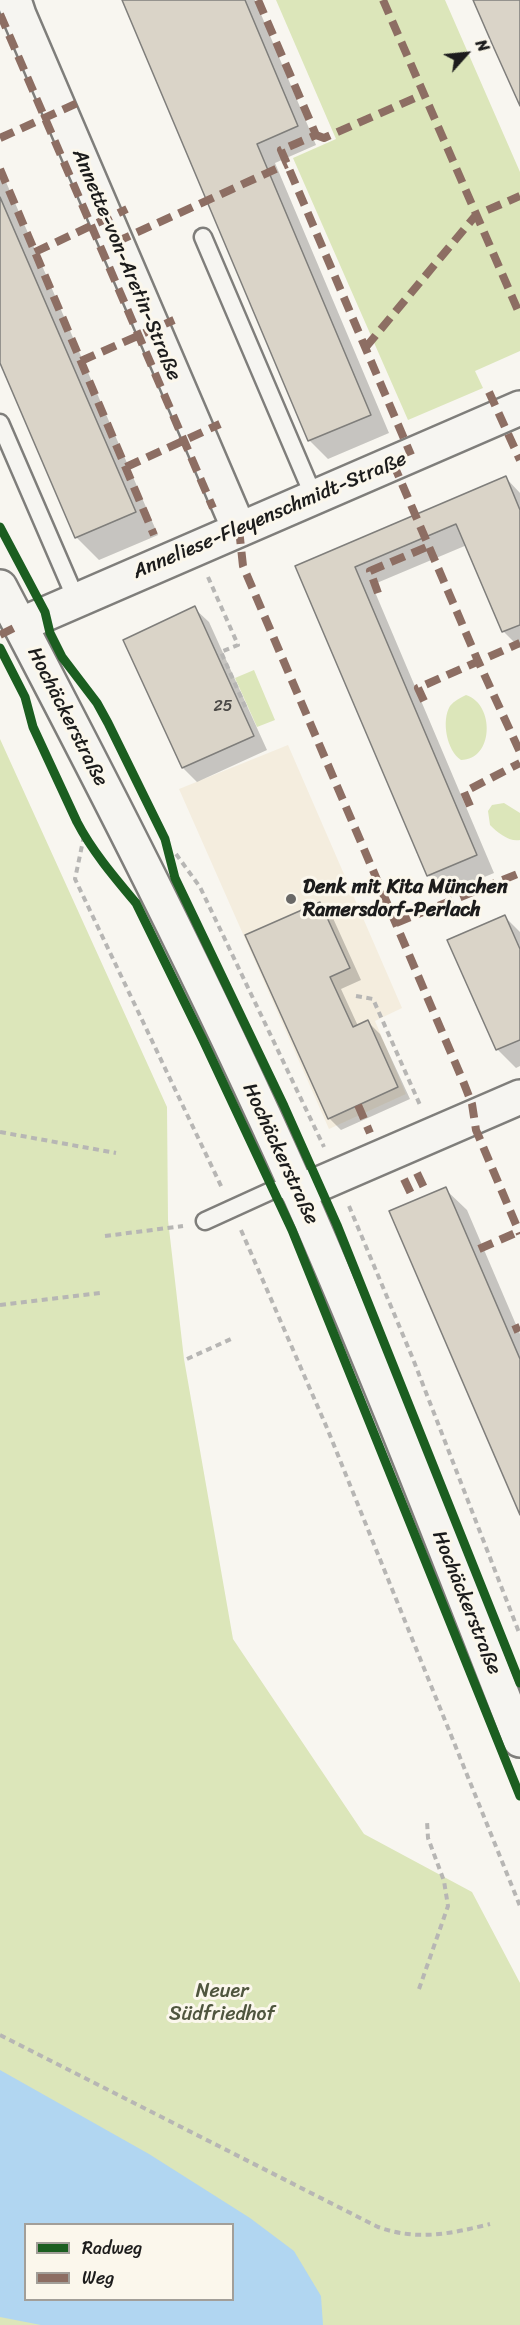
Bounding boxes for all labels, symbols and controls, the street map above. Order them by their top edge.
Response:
north arrow [436,24,496,84]
text: N [467,34,498,57]
street label: Annette-von-Aretin-Straße [66,146,186,384]
street label: Anneliese-Fleyenschmidt-Straße [130,447,410,585]
street label: Hochäckerstraße [22,643,112,791]
house number: 25 [213,697,233,717]
place label: Denk mit Kita München Ramersdorf-Perlach [303,876,508,923]
marker: Denk mit Kita München Ramersdorf-Perlach [284,892,298,906]
street label: Hochäckerstraße [237,1080,323,1228]
street label: Hochäckerstraße [426,1528,506,1678]
park label: Neuer Südfriedhof [169,1980,275,2027]
legend [24,2223,234,2301]
text: Radweg [82,2232,142,2264]
text: Weg [82,2262,114,2294]

